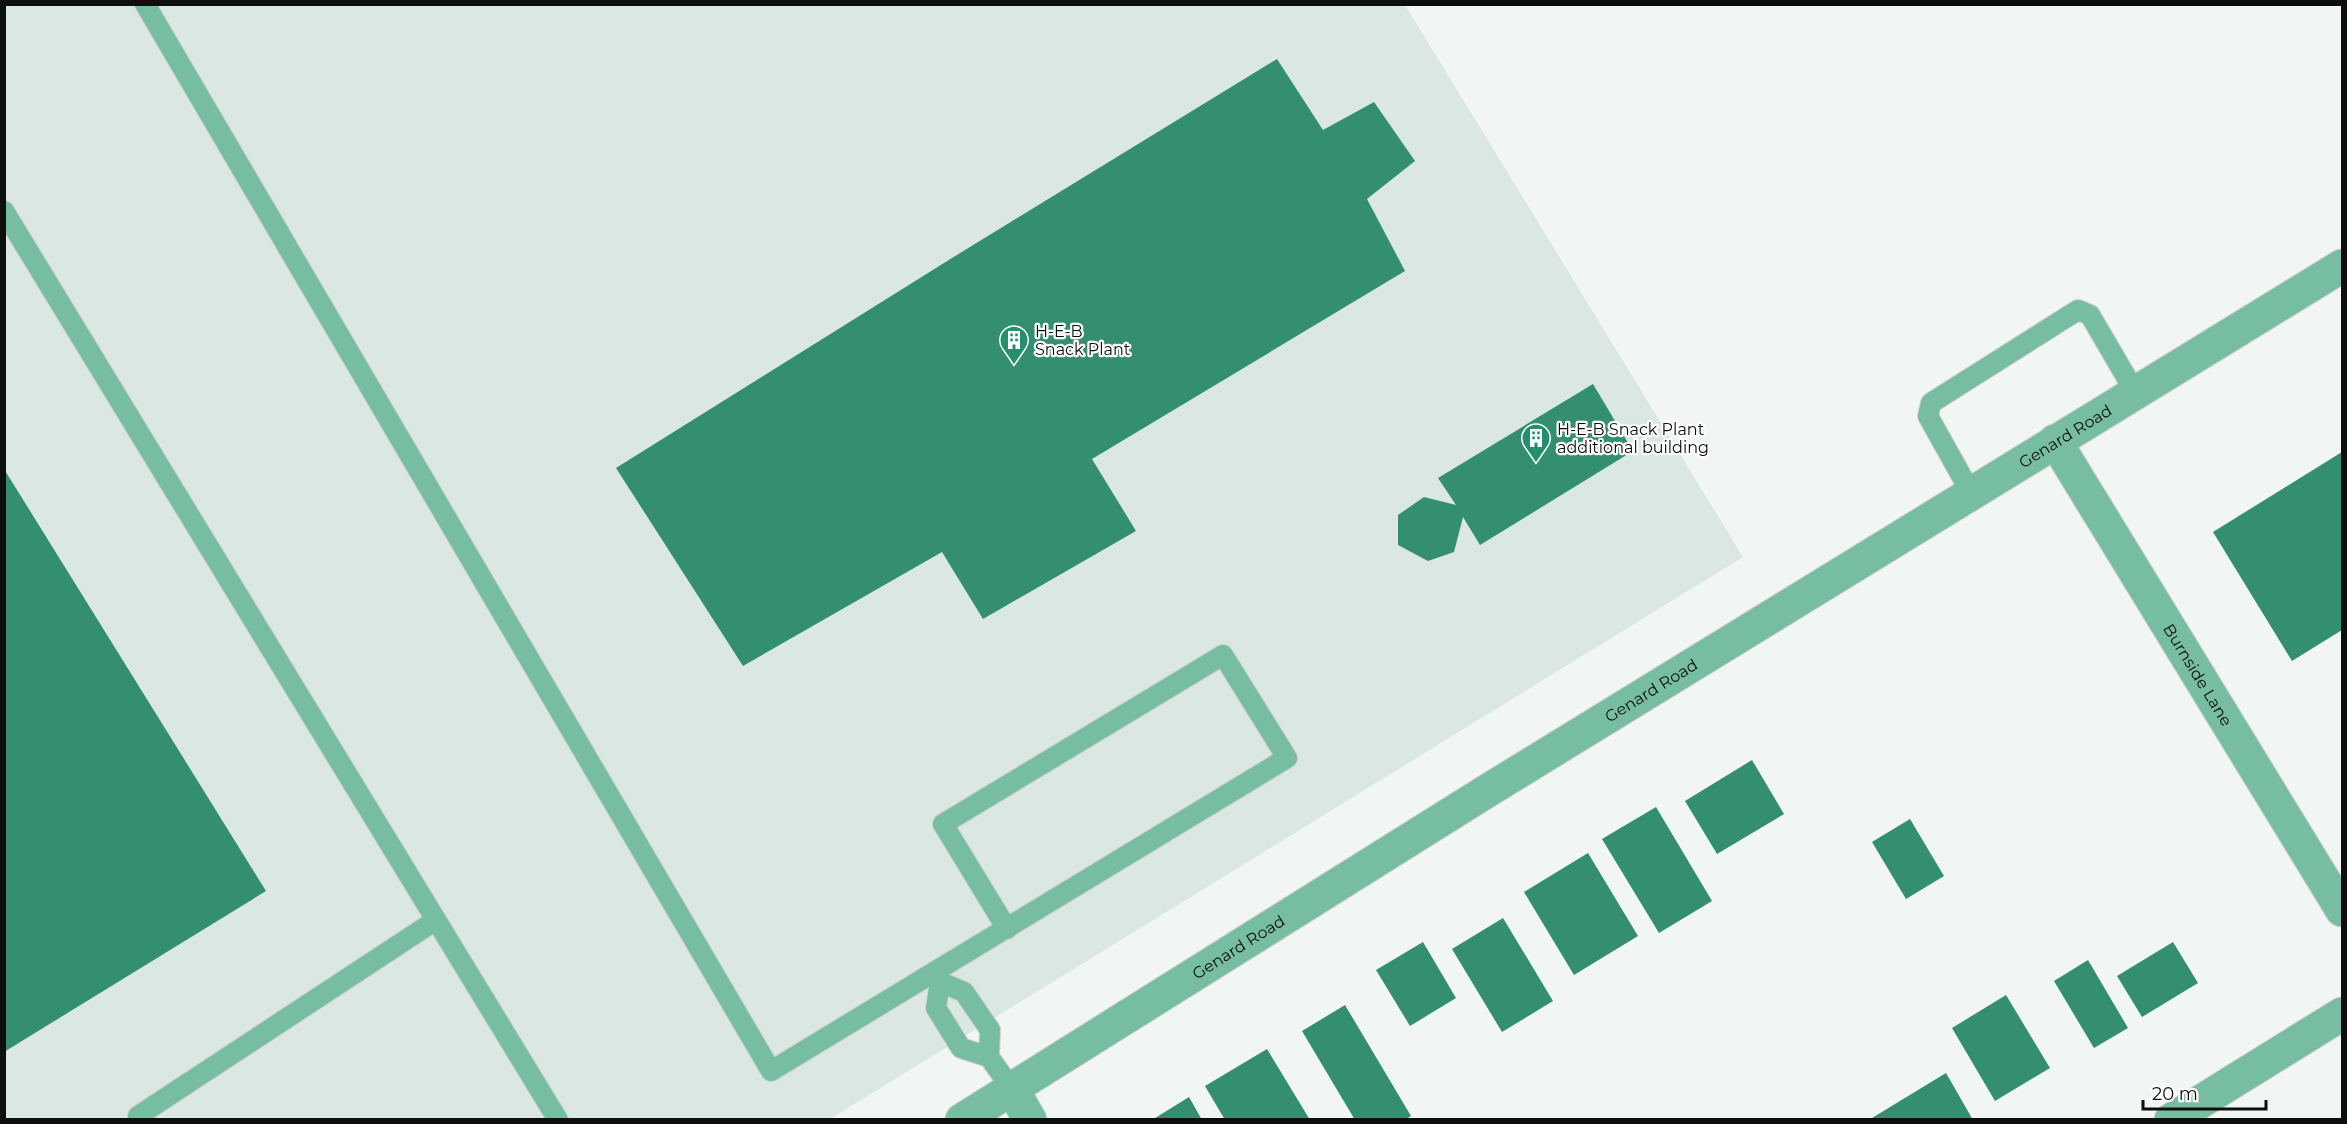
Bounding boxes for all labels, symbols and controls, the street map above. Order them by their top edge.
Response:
place label: H-E-B Snack Plant [1035,322,1131,359]
building icon: H-E-B Snack Plant [998,324,1030,366]
street label: Genard Road [2015,400,2115,472]
place label: H-E-B Snack Plant additional building [1557,420,1709,457]
building icon: H-E-B Snack Plant additional building [1520,422,1552,464]
street label: Burnside Lane [2160,620,2236,729]
street label: Genard Road [1601,655,1701,726]
street label: Genard Road [1189,911,1288,983]
scale bar [2143,1073,2266,1111]
text: 20 m [2152,1083,2198,1105]

